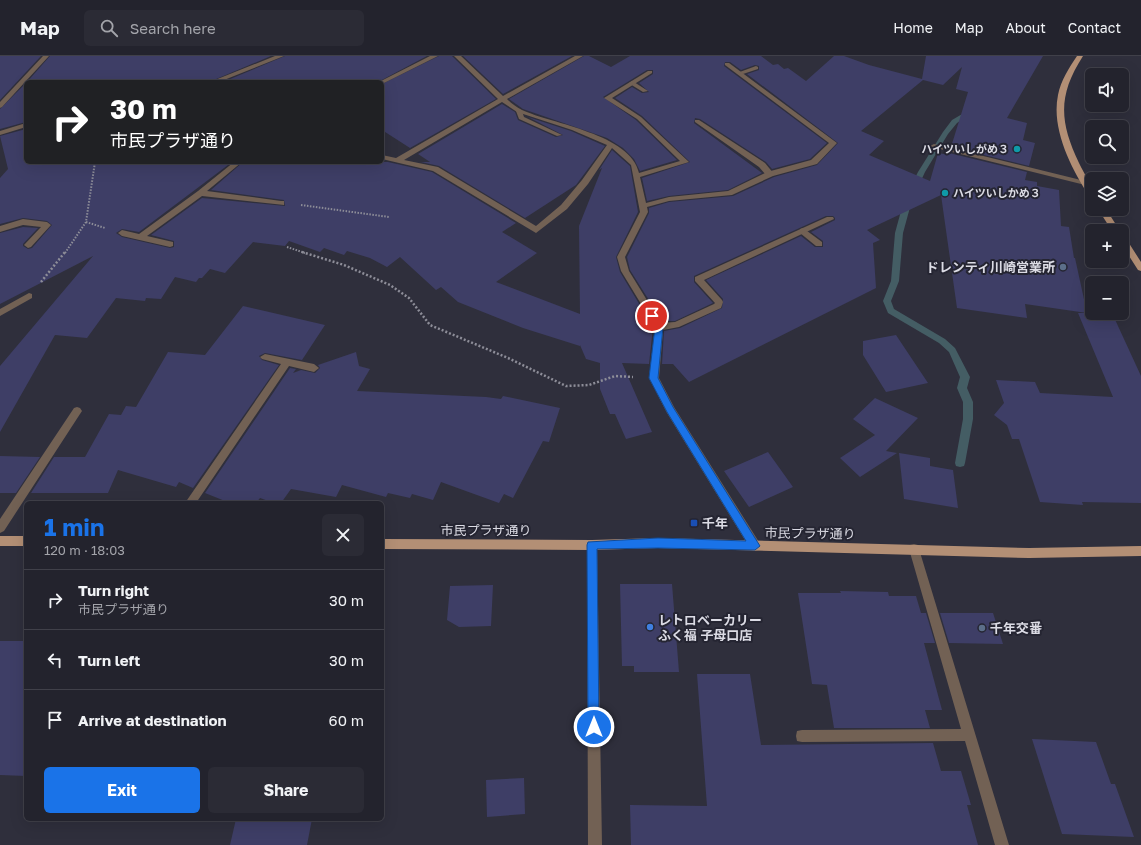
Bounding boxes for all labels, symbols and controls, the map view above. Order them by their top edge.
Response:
search box [84,10,364,46]
text: Map [20,16,60,39]
icon: search [98,17,120,39]
text: Search here [130,19,216,37]
text: Home [893,19,933,36]
text: Map [955,19,983,36]
text: About [1005,19,1046,36]
text: Contact [1068,19,1121,36]
map controls [1085,68,1129,320]
button: sound [1085,68,1129,112]
text: 30 m [110,92,177,125]
icon: right [44,96,96,148]
button: search [1085,120,1129,164]
text: 市民プラザ通り [110,129,236,151]
place label: ハイツいしがめ３ [921,142,1009,155]
marker: ハイツいしがめ３ [1012,144,1022,154]
button: layers [1085,172,1129,216]
place label: ハイツいしかめ３ [953,186,1041,199]
marker: ハイツいしかめ３ [940,188,950,198]
button: + [1085,224,1129,268]
place label: ドレンティ川崎営業所 [926,259,1055,275]
marker: ドレンティ川崎営業所 [1058,262,1068,272]
button: − [1085,276,1129,320]
pin [635,299,669,333]
icon: arrive [641,305,663,327]
text: 1 min [44,512,104,541]
button: close [322,514,364,556]
place label: 千年 [702,515,728,531]
marker: 千年 [689,518,699,528]
street label: 市民プラザ通り [440,522,532,538]
street label: 市民プラザ通り [764,524,856,542]
text: 120 m · 18:03 [44,542,125,558]
text: Turn right [78,581,149,599]
icon: right [44,589,66,611]
text: 30 m [329,591,364,609]
text: 市民プラザ通り [78,601,169,617]
place label: レトロベーカリー ふく福 子母口店 [658,612,762,643]
place label: 千年交番 [990,620,1042,636]
marker: レトロベーカリー ふく福 子母口店 [645,622,655,632]
marker: 千年交番 [977,623,987,633]
icon: left [44,649,66,671]
text: Turn left [78,651,140,669]
text: 30 m [329,651,364,669]
position arrow [573,706,615,748]
icon: arrive [44,709,66,731]
text: Arrive at destination [78,711,227,729]
text: 60 m [329,711,364,729]
button: Exit [44,767,200,813]
button: Share [208,767,364,813]

